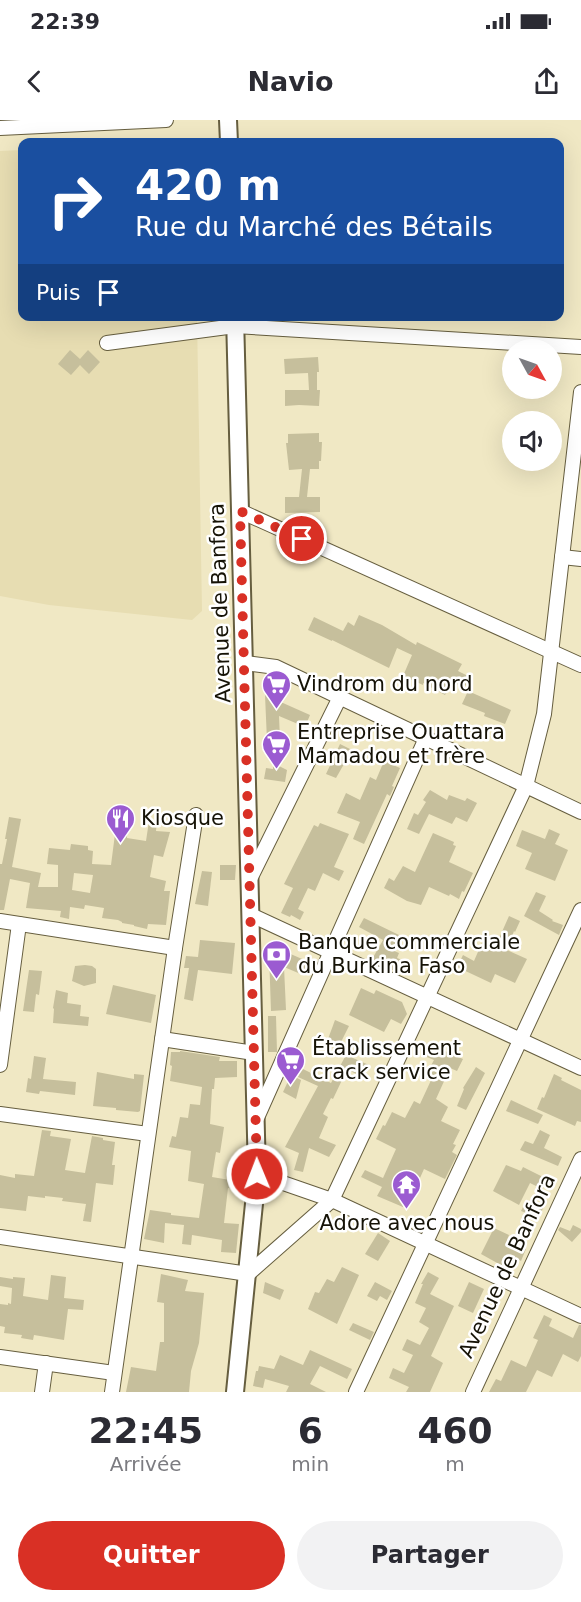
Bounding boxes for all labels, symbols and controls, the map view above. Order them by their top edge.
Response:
text: 22:39 [30,9,100,34]
icon: back [18,65,51,98]
icon: share [530,65,563,98]
text: Navio [247,66,334,97]
text: 420 m [135,161,281,210]
icon: right [36,162,114,240]
text: Rue du Marché des Bétails [135,211,493,242]
icon: arrive [92,276,125,309]
text: Puis [36,280,80,305]
north arrow [502,339,562,399]
map controls [502,339,562,471]
button: sound [502,411,562,471]
street label: Avenue de Banfora [205,503,235,703]
pin [276,513,327,564]
icon: arrive [285,522,318,555]
supermarket icon: Vindrom du nord [260,668,292,710]
place label: Vindrom du nord [297,672,473,696]
place label: Entreprise Ouattara Mamadou et frère [297,720,505,768]
supermarket icon: Entreprise Ouattara Mamadou et frère [260,728,292,770]
restaurant icon: Kiosque [104,802,136,844]
place label: Kiosque [141,806,224,830]
place label: Banque commerciale du Burkina Faso [298,930,520,978]
bank icon: Banque commerciale du Burkina Faso [261,938,293,980]
place label: Établissement crack service [312,1035,461,1084]
supermarket icon: Établissement crack service [275,1044,307,1086]
position arrow [225,1142,289,1206]
temple icon: Adore avec nous [391,1168,423,1210]
street label: Avenue de Banfora [454,1170,560,1362]
place label: Adore avec nous [320,1211,494,1235]
text: 22:45 [88,1410,203,1451]
text: 6 [298,1410,323,1451]
text: 460 [417,1410,493,1451]
text: Arrivée [110,1452,182,1476]
text: min [291,1452,329,1476]
text: m [445,1452,465,1476]
button: Quitter [18,1521,285,1590]
button: Partager [297,1521,563,1590]

